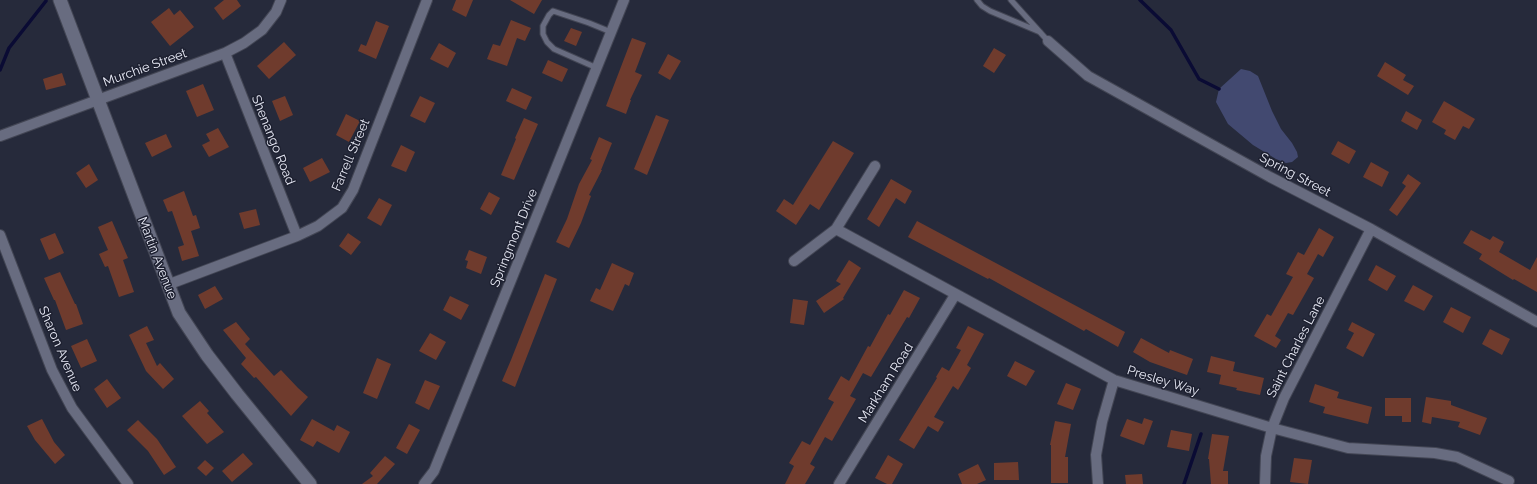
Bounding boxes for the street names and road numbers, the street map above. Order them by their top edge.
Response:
street label: Murchie Street [101,46,189,90]
street label: Shenango Road [248,93,298,187]
street label: Farrell Street [329,117,373,193]
street label: Spring Street [1257,150,1333,200]
street label: Springmont Drive [487,186,541,290]
street label: Martin Avenue [134,215,180,301]
street label: Saint Charles Lane [1264,294,1328,400]
street label: Sharon Avenue [35,304,85,394]
street label: Markham Road [855,340,917,426]
street label: Presley Way [1125,363,1201,399]

